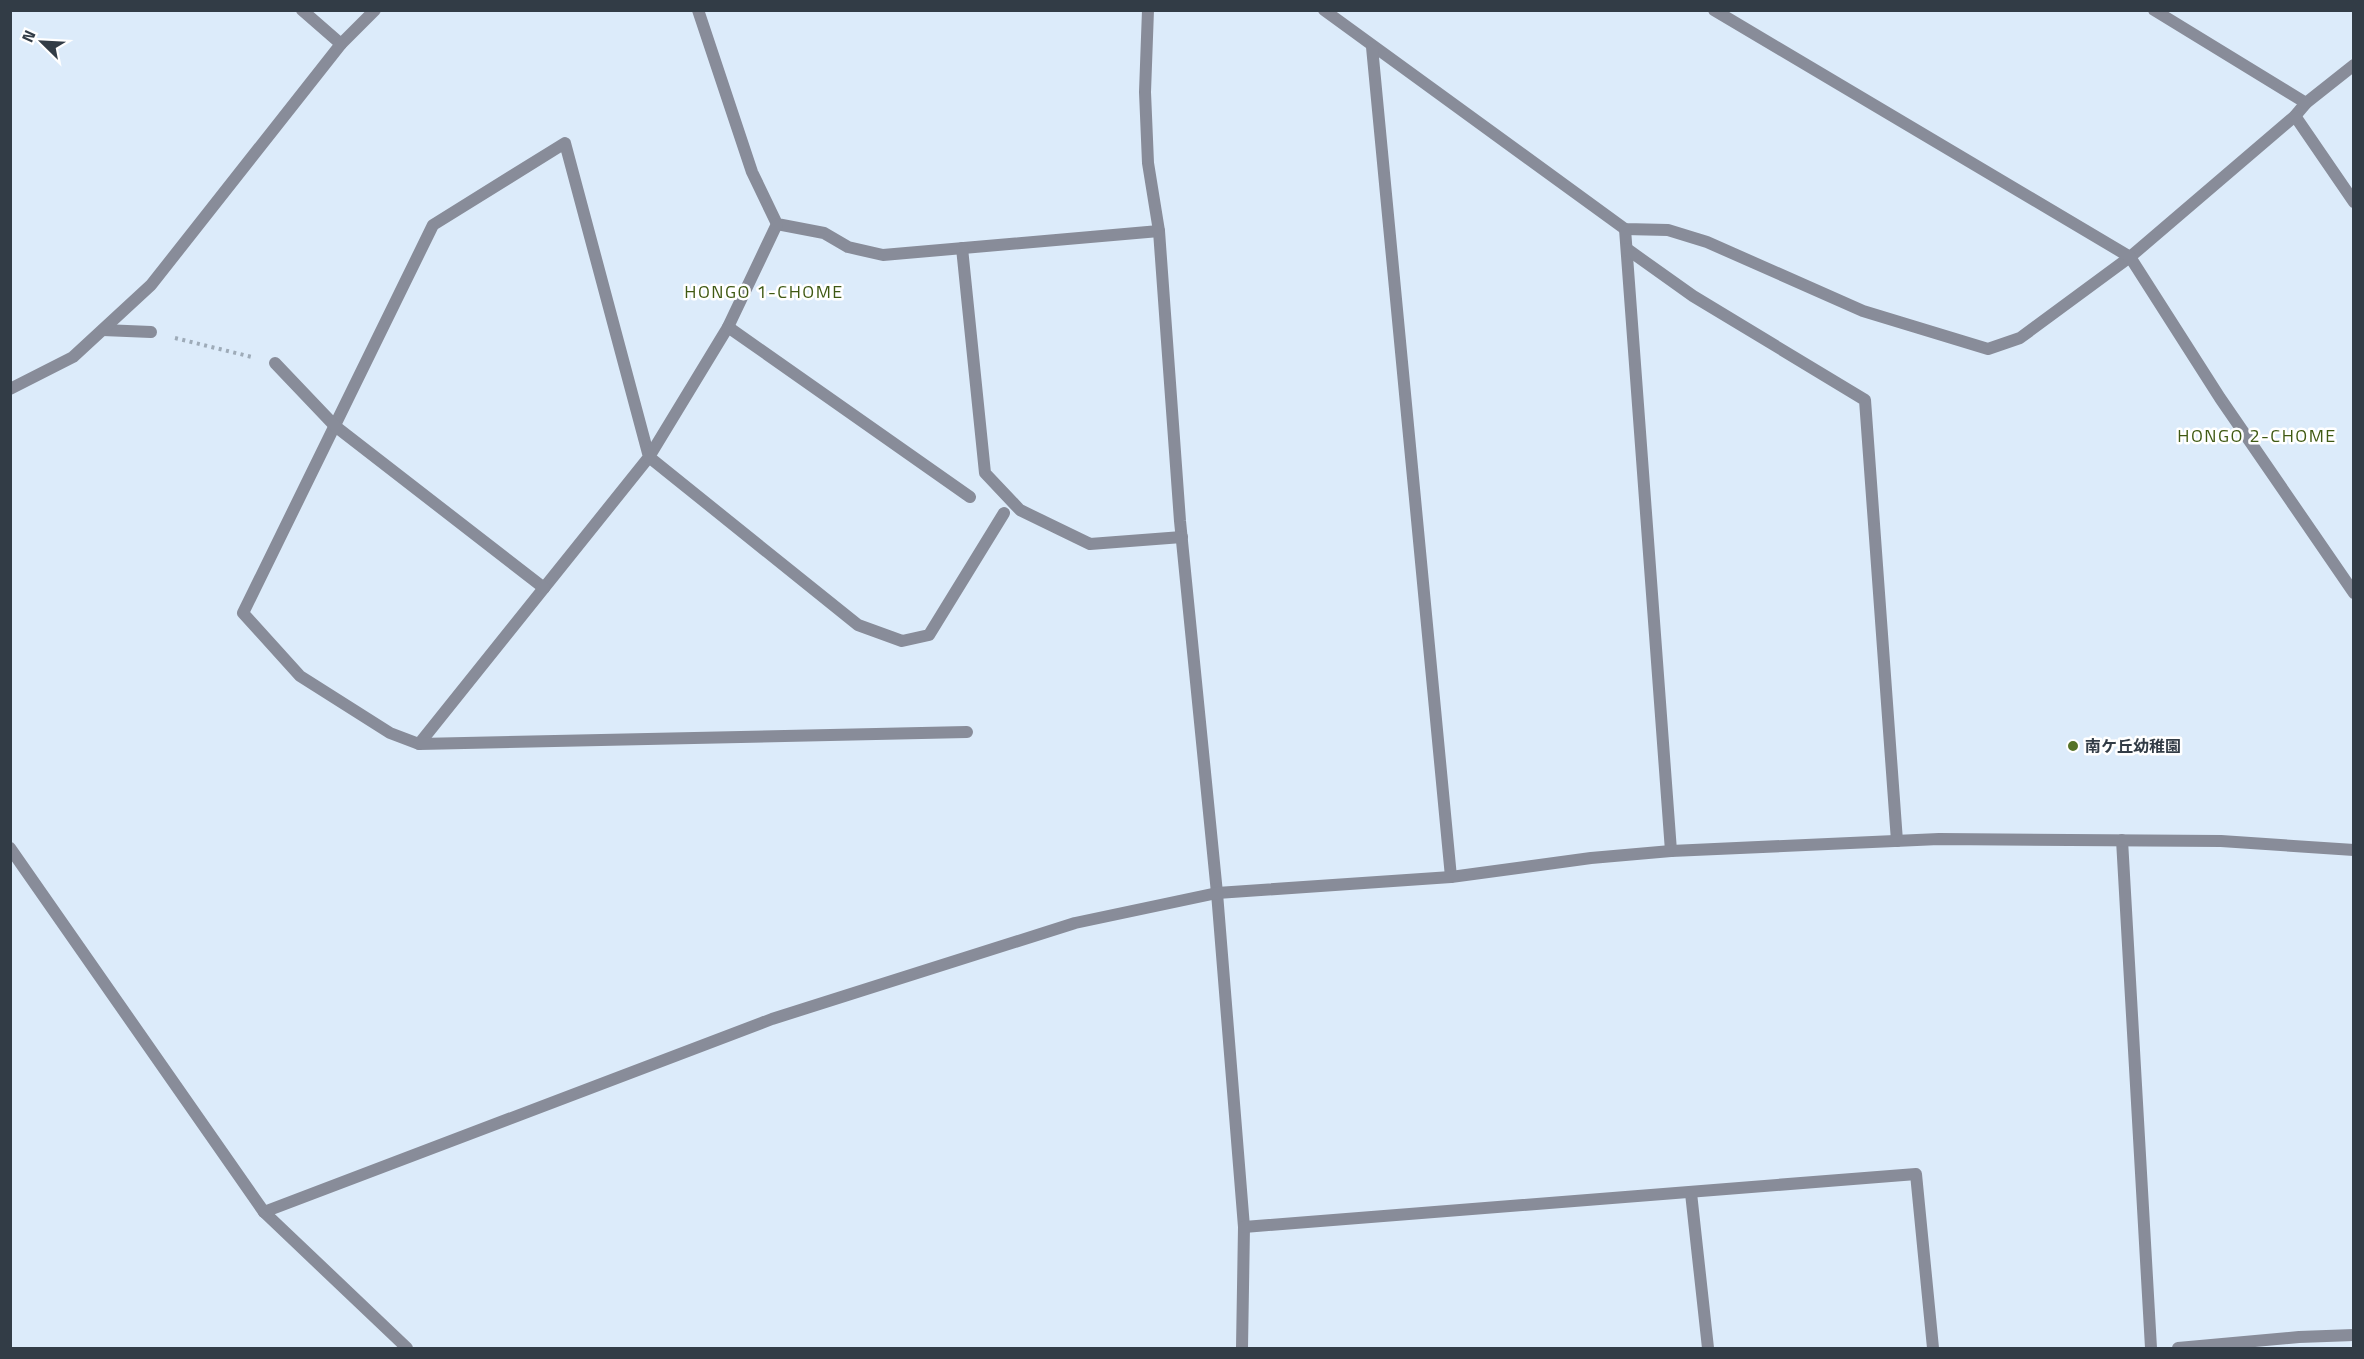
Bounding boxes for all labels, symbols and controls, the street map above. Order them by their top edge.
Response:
north arrow [12,12,72,72]
text: N [15,26,42,46]
district label: HONGO 1-CHOME [684,278,844,305]
district label: HONGO 2-CHOME [2177,422,2337,449]
place label: 南ケ丘幼稚園 [2085,734,2181,758]
marker: 南ケ丘幼稚園 [2066,739,2080,753]

